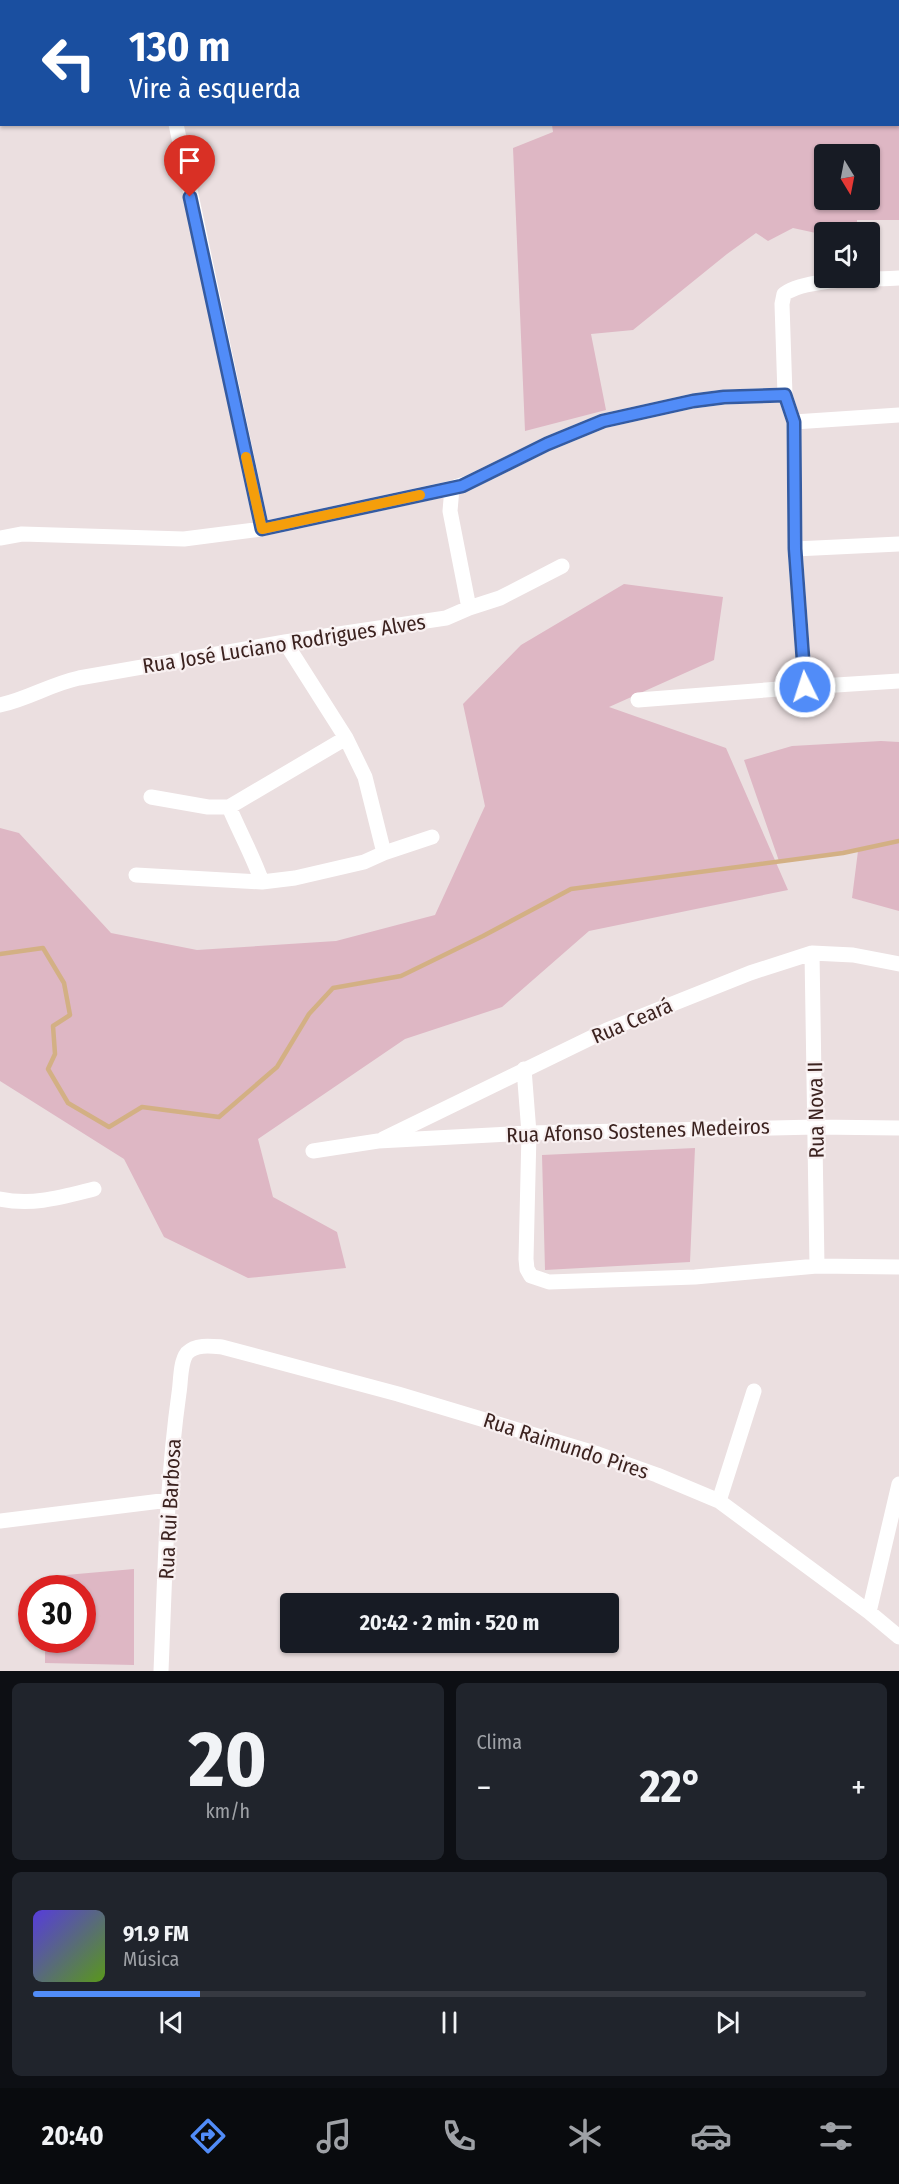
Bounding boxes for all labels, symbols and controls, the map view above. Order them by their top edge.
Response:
text: 130 m [129,22,230,72]
icon: left [30,24,108,102]
text: Vire à esquerda [129,73,301,105]
pin [164,135,215,197]
icon: arrive [173,144,206,177]
north arrow [814,144,880,210]
map controls [814,144,880,288]
button: sound [814,222,880,288]
street label: Rua José Luciano Rodrigues Alves [141,609,427,679]
position arrow [773,655,837,719]
street label: Rua Ceará [588,992,676,1050]
street label: Rua Nova II [802,1061,830,1159]
street label: Rua Afonso Sostenes Medeiros [506,1113,770,1149]
street label: Rua Raimundo Pires [480,1407,652,1485]
street label: Rua Rui Barbosa [153,1438,187,1580]
speed limit sign: 30 [18,1575,96,1653]
text: 20:42 · 2 min · 520 m [360,1609,539,1636]
text: 20 [188,1713,267,1807]
text: Clima [477,1730,522,1754]
text: 22° [640,1760,703,1814]
text: − [477,1768,491,1808]
text: + [851,1768,866,1808]
text: km/h [205,1799,250,1823]
text: 91.9 FM [123,1920,189,1947]
text: Música [123,1947,179,1971]
icon: previous [155,2006,188,2039]
icon: pause [433,2006,466,2039]
icon: next [711,2006,744,2039]
icon: directions [187,2115,229,2157]
icon: music [313,2115,355,2157]
icon: phone [438,2115,480,2157]
icon: climate [564,2115,606,2157]
icon: car [690,2115,732,2157]
icon: filters [815,2115,857,2157]
text: 20:40 [42,2120,104,2152]

